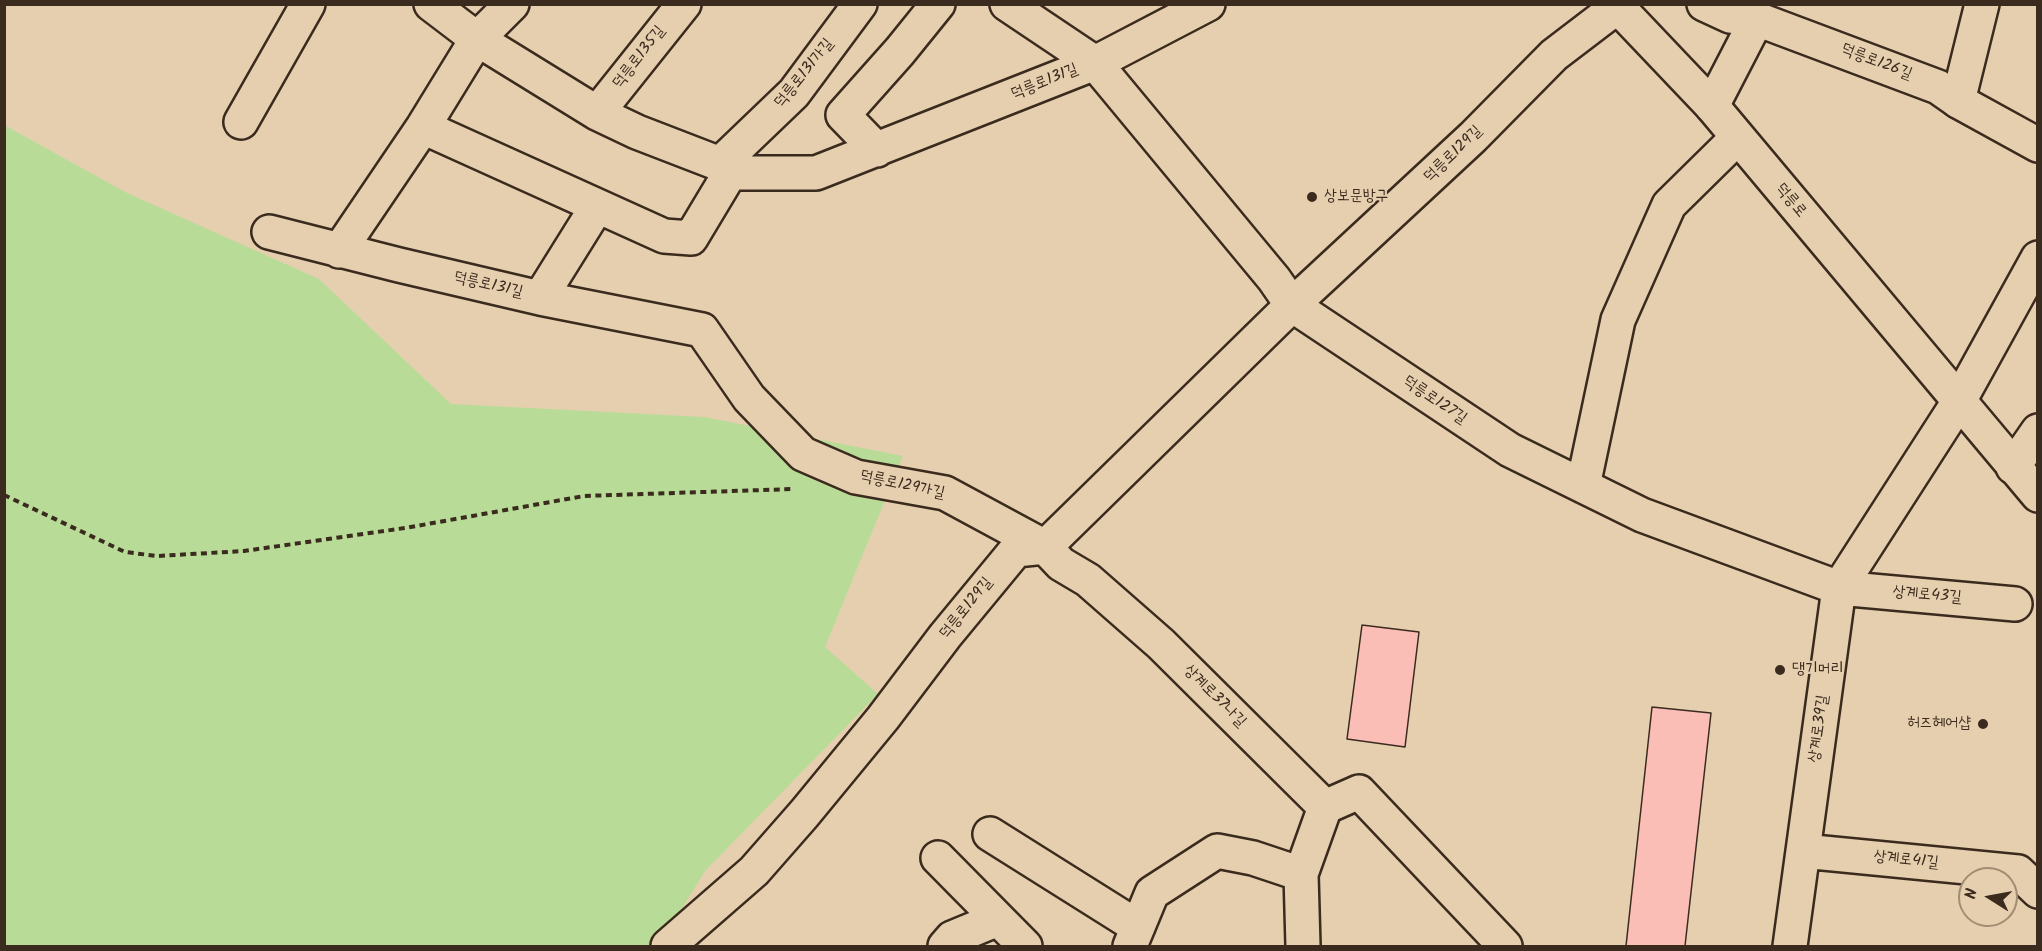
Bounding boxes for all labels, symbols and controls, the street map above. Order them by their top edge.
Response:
street label: 덕릉로135길 [610,23,670,93]
street label: 덕릉로131가길 [771,35,839,113]
street label: 덕릉로126길 [1838,41,1914,85]
street label: 덕릉로131길 [1009,61,1081,105]
street label: 덕릉로129길 [1421,123,1487,187]
street label: 덕릉로 [1770,180,1810,222]
place label: 상보문방구 [1324,187,1388,207]
marker: 상보문방구 [1305,190,1319,204]
street label: 덕릉로131길 [451,269,525,303]
street label: 덕릉로127길 [1398,373,1470,429]
street label: 덕릉로129가길 [858,468,946,504]
street label: 덕릉로129길 [936,574,998,644]
street label: 상계로43길 [1892,583,1962,609]
place label: 댕기머리 [1792,660,1844,680]
street label: 상계로37나길 [1179,662,1249,732]
marker: 댕기머리 [1773,663,1787,677]
street label: 상계로39길 [1806,694,1834,764]
place label: 허즈헤어샵 [1907,714,1971,734]
marker: 허즈헤어샵 [1976,717,1990,731]
street label: 상계로41길 [1873,848,1939,874]
north arrow [1958,867,2018,927]
text: N [1959,887,1985,901]

